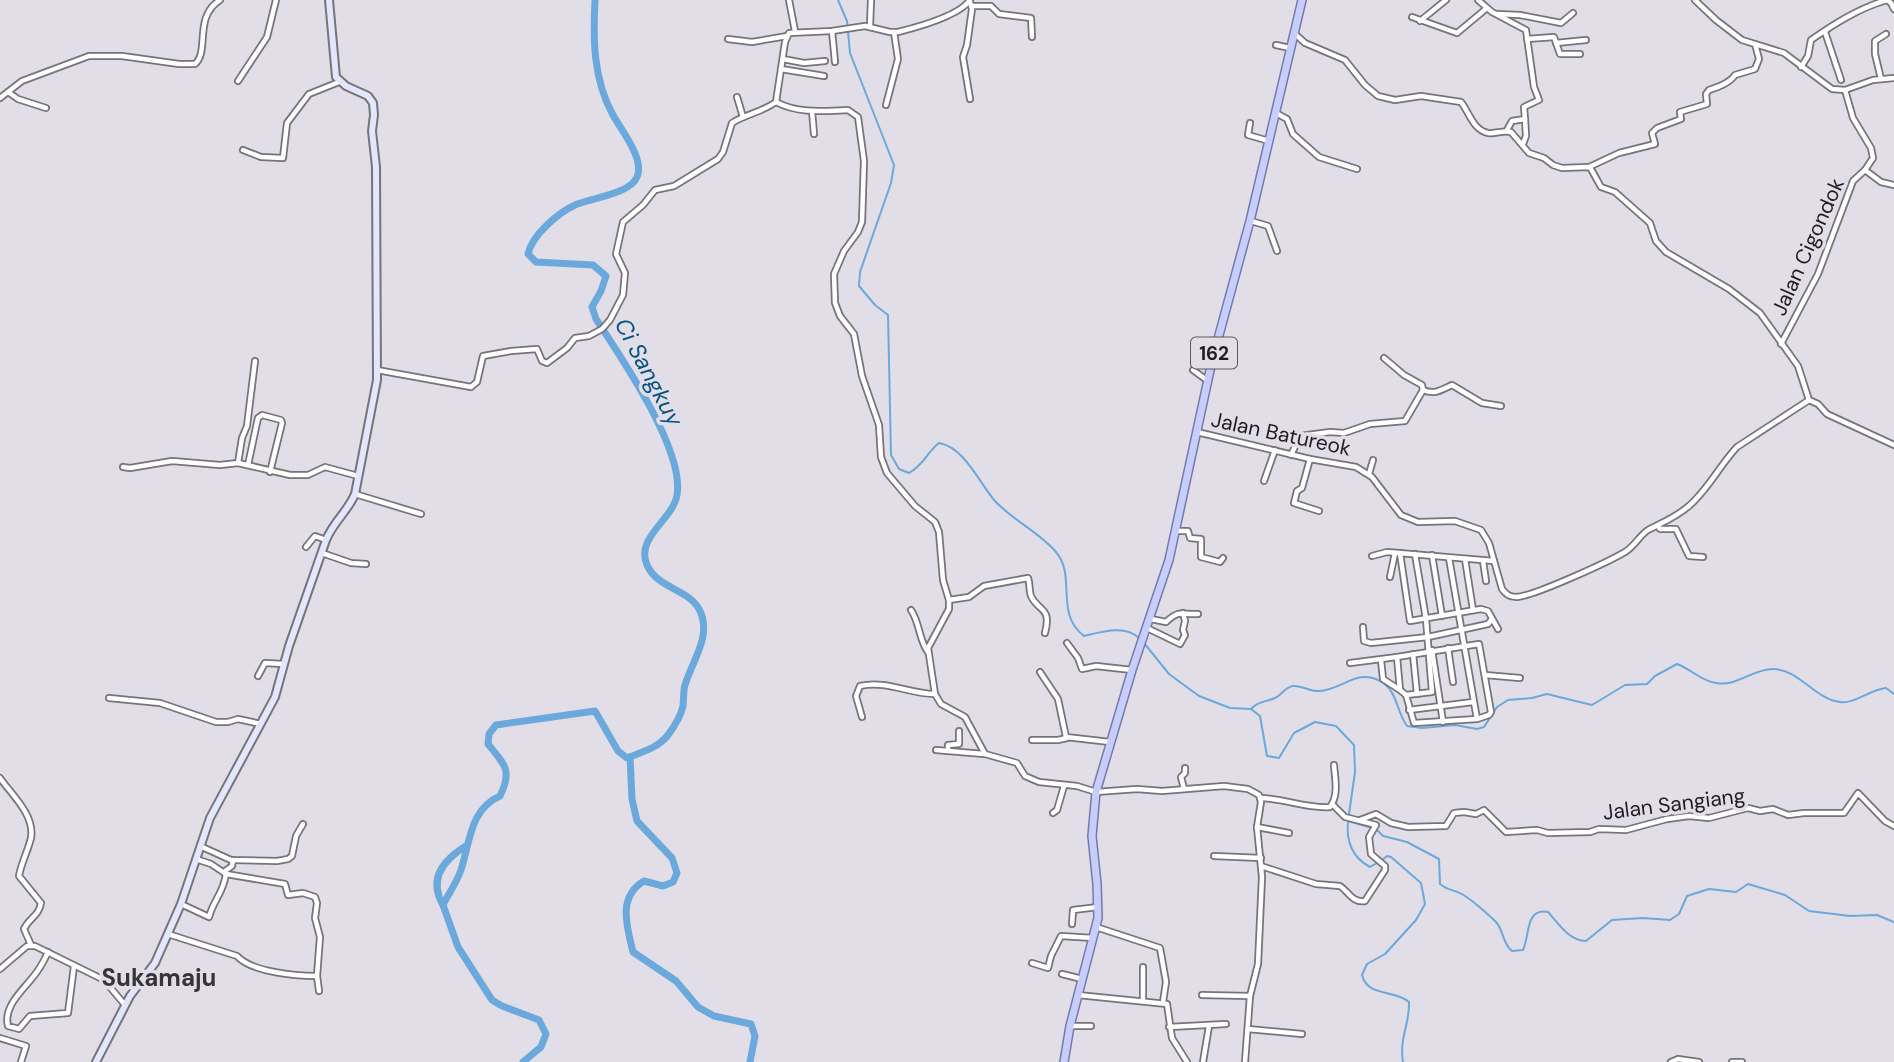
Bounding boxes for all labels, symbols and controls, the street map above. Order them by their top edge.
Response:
street label: Jalan Cigondok [1765,173,1851,320]
water label: Ci Sangkuy [608,313,691,432]
road number: 162 [1191,338,1237,368]
street label: Jalan Batureok [1209,406,1354,463]
street label: Jalan Sangiang [1601,781,1747,827]
district label: Sukamaju [102,962,216,993]

